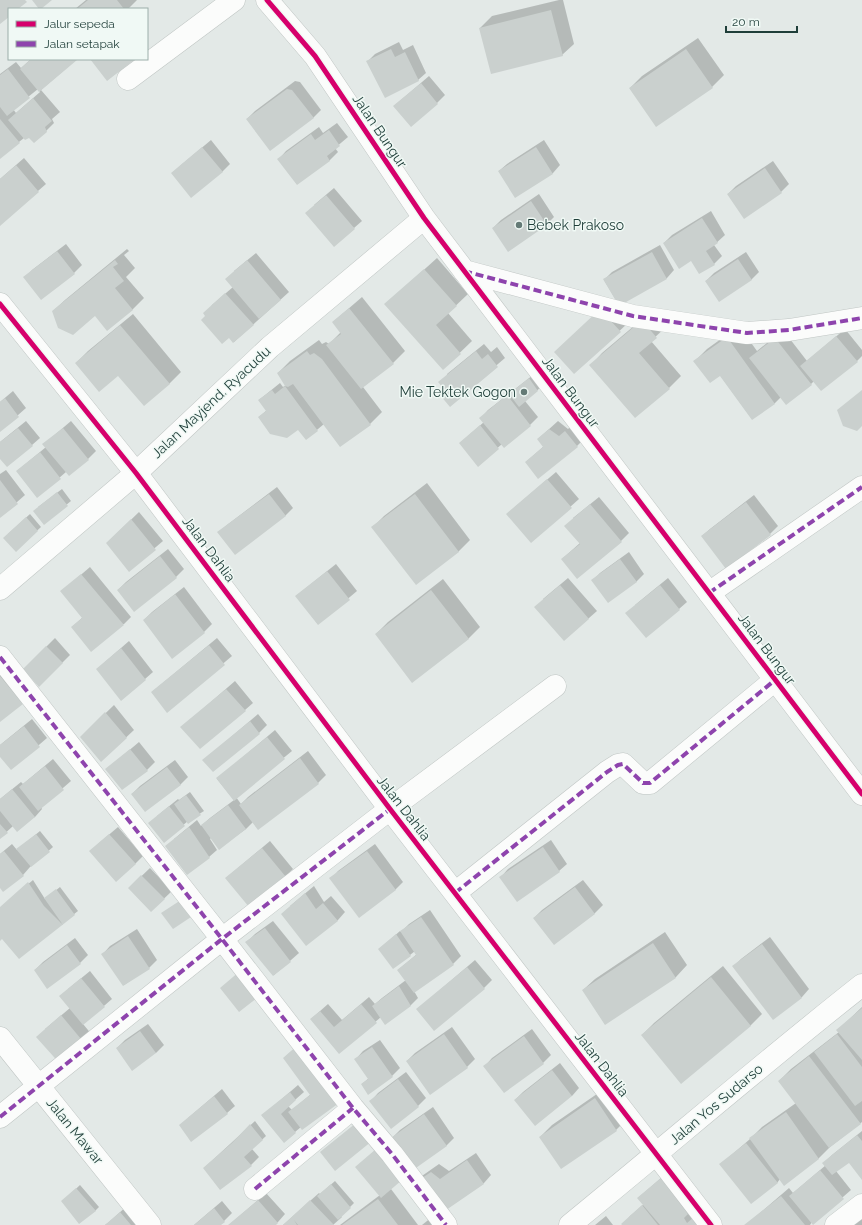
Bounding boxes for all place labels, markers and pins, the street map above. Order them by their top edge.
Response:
place label: Bebek Prakoso [527,217,624,233]
marker: Bebek Prakoso [514,220,524,230]
place label: Mie Tektek Gogon [399,384,516,400]
marker: Mie Tektek Gogon [519,387,529,397]

